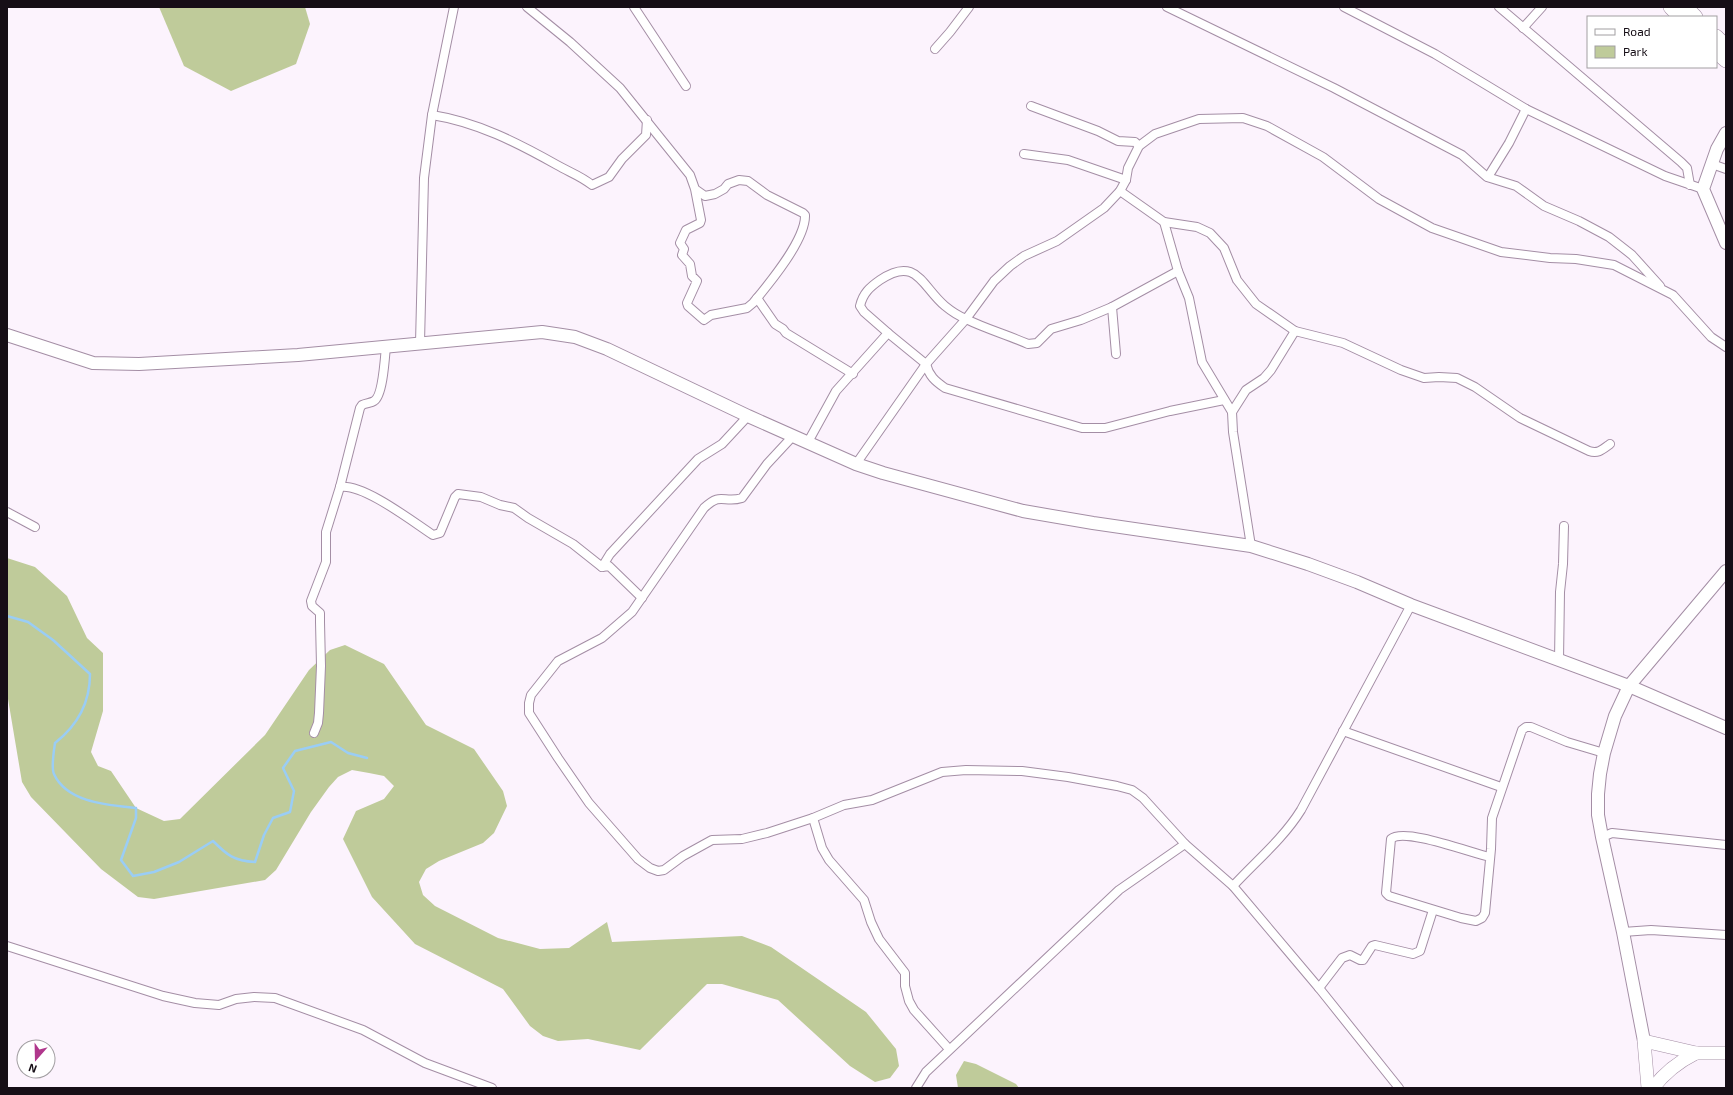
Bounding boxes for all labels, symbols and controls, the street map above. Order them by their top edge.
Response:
legend [1587,16,1717,68]
text: Road [1623,24,1651,38]
text: Park [1623,44,1648,58]
north arrow [16,1039,56,1079]
text: N [26,1061,38,1076]

